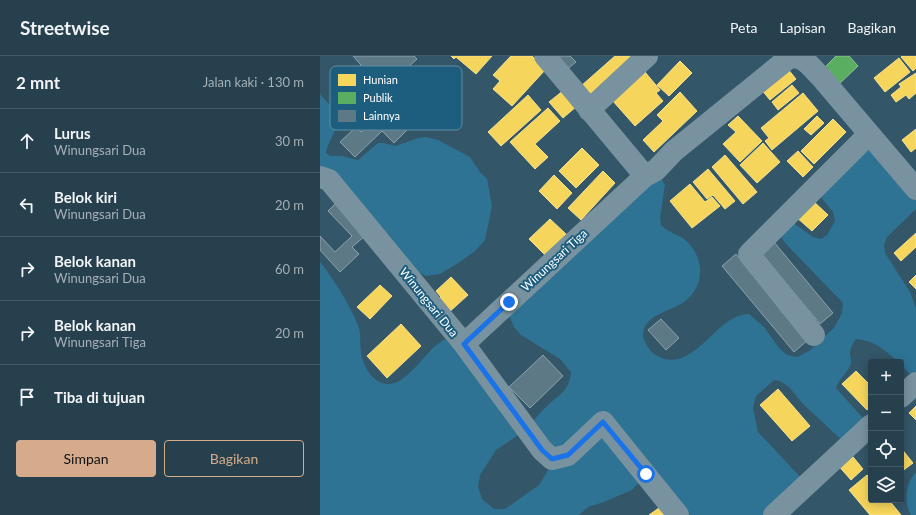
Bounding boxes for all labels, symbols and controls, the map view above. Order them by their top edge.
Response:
text: Streetwise [20,16,110,39]
text: Peta [730,19,757,36]
text: Lapisan [779,19,826,36]
text: Bagikan [848,19,896,36]
legend [330,66,462,130]
text: 2 mnt [16,72,60,93]
text: Hunian [363,73,398,86]
text: Jalan kaki · 130 m [203,74,304,90]
text: Publik [363,91,393,104]
text: Lainnya [363,109,400,122]
text: Lurus [54,124,91,142]
icon: ahead [16,130,38,152]
text: 30 m [275,133,304,149]
text: Winungsari Dua [54,142,146,158]
text: Belok kiri [54,188,117,206]
icon: left [16,194,38,216]
text: 20 m [275,197,304,213]
text: Winungsari Dua [54,206,146,222]
street label: Winungsari Tiga [518,226,590,294]
text: Belok kanan [54,252,136,270]
icon: right [16,258,38,280]
text: 60 m [275,261,304,277]
street label: Winungsari Dua [396,264,462,340]
text: Winungsari Dua [54,270,146,286]
route end [500,293,518,311]
text: Belok kanan [54,316,136,334]
icon: right [16,322,38,344]
text: 20 m [275,325,304,341]
text: Winungsari Tiga [54,334,146,350]
map controls [868,359,904,503]
button: + [868,359,904,395]
icon: arrive [16,386,38,408]
text: Tiba di tujuan [54,388,145,406]
button: − [868,395,904,431]
button: locate [868,431,904,467]
button: Simpan [16,440,156,477]
button: Bagikan [164,440,304,477]
route start [637,465,655,483]
button: layers [868,467,904,503]

